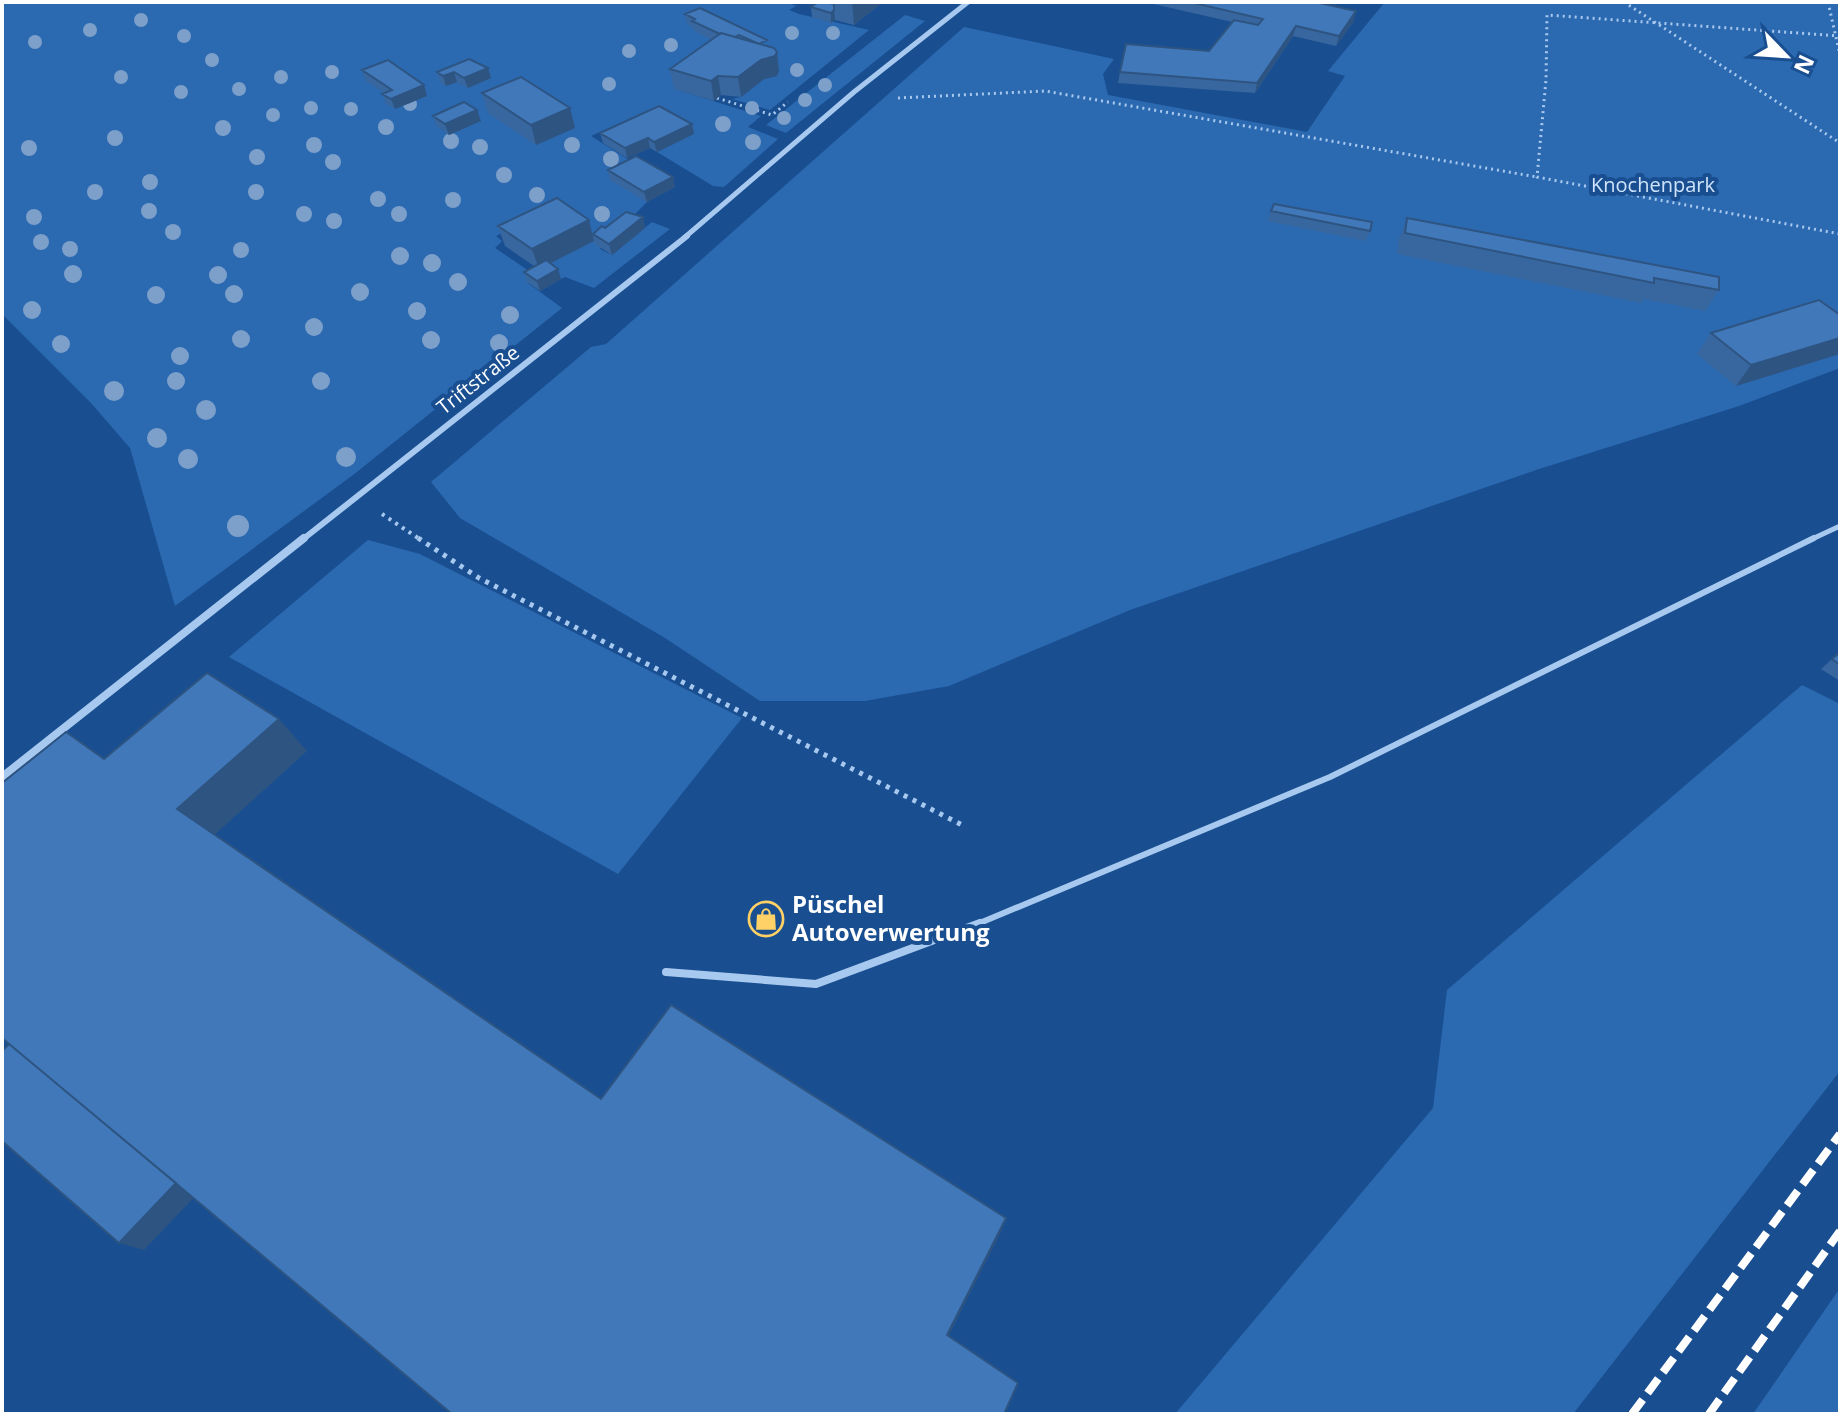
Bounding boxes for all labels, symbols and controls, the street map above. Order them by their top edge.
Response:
north arrow [1746,16,1826,96]
text: N [1788,50,1822,79]
park label: Knochenpark [1591,171,1715,198]
street label: Triftstraße [431,339,525,420]
place label: Püschel Autoverwertung [792,887,990,948]
shop icon: Püschel Autoverwertung [747,900,785,938]

